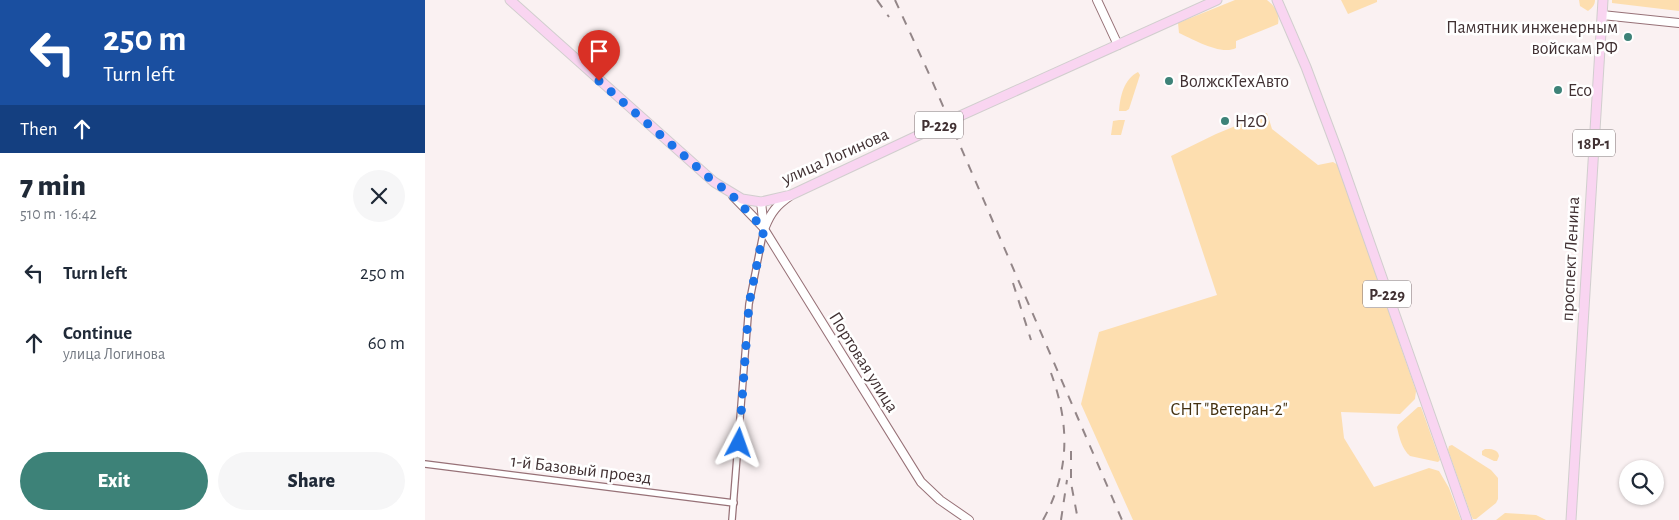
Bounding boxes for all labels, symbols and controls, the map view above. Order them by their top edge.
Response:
place label: Памятник инженерным войскам РФ [1446,19,1618,58]
icon: left [20,20,85,85]
text: 250 m [103,22,186,57]
pin [578,30,620,81]
marker: Памятник инженерным войскам РФ [1622,31,1634,43]
icon: arrive [585,37,613,65]
text: Turn left [103,63,175,85]
place label: ВолжскТехАвто [1179,73,1289,91]
marker: ВолжскТехАвто [1163,75,1175,87]
place label: Eco [1568,82,1592,100]
marker: Eco [1552,84,1564,96]
road number: Р-229 [915,112,963,138]
place label: H2O [1235,113,1267,131]
icon: ahead [68,115,96,143]
marker: H2O [1219,115,1231,127]
text: Then [20,120,58,139]
street label: улица Логинова [778,125,892,189]
road number: 18Р-1 [1573,130,1615,156]
button: close [353,170,405,222]
text: 7 min [20,171,86,201]
street label: проспект Ленина [1559,196,1583,322]
text: 510 m · 16:42 [20,206,97,222]
icon: left [20,259,48,287]
text: Turn left [63,264,127,283]
text: 250 m [360,264,405,283]
road number: Р-229 [1363,280,1411,308]
street label: Портовая улица [825,309,901,416]
text: Continue [63,324,132,343]
icon: ahead [20,329,48,357]
text: 60 m [368,334,405,353]
text: улица Логинова [63,346,165,362]
park label: СНТ "Ветеран-2" [1170,401,1288,419]
position arrow [712,416,764,468]
button: Exit [20,452,208,510]
button: Share [218,452,405,510]
street label: 1-й Базовый проезд [509,452,652,488]
map controls [1619,460,1664,505]
button: search [1619,460,1664,505]

